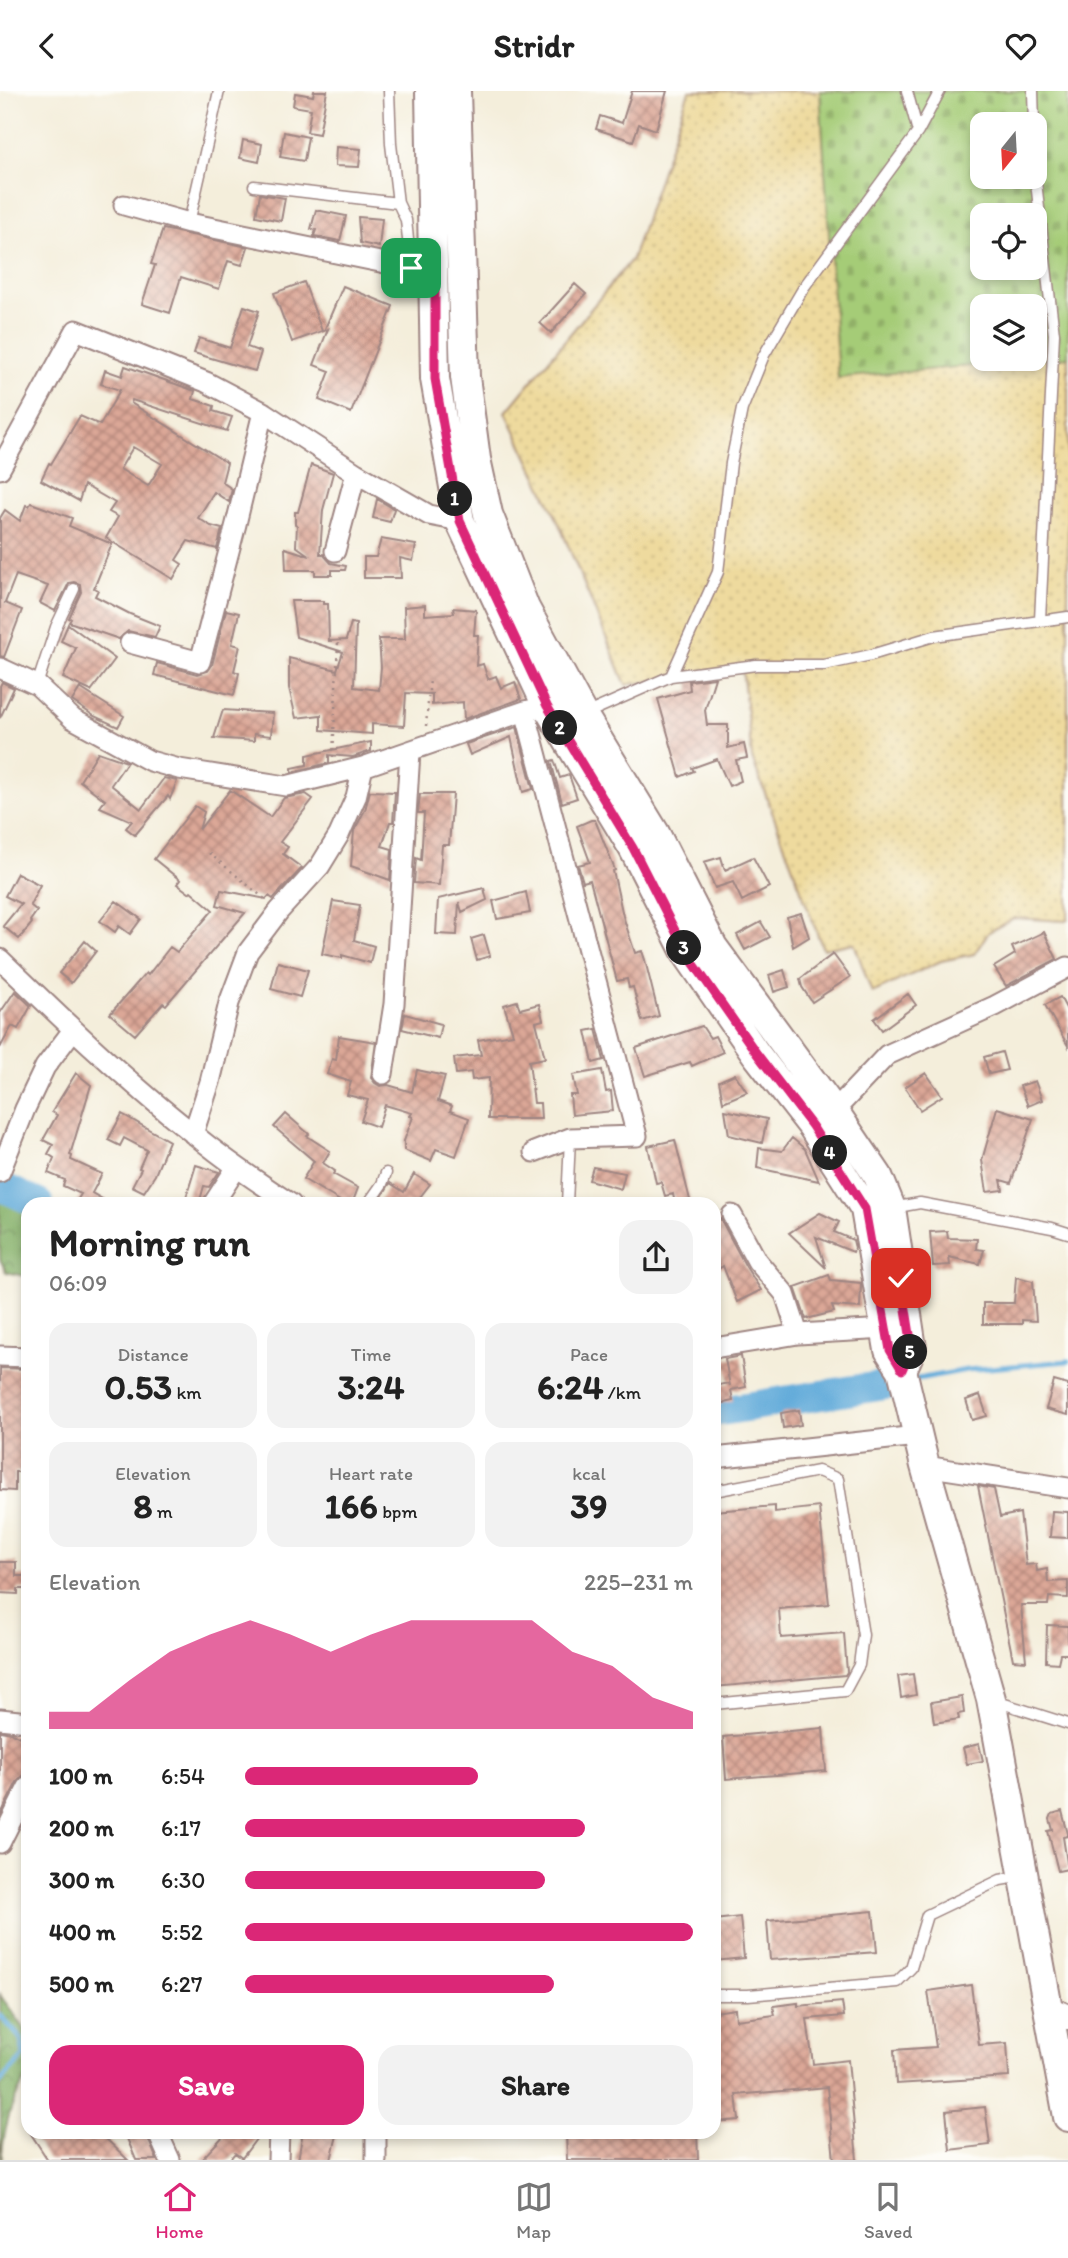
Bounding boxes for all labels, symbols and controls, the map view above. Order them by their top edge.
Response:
icon: back [28,27,66,65]
text: Stridr [494,27,574,65]
icon: heart [1002,27,1040,65]
north arrow [970,112,1046,189]
map controls [970,112,1047,371]
button: locate [970,203,1047,280]
pin [381,238,441,298]
icon: arrive [392,249,430,287]
button: layers [970,294,1047,371]
pin: 1 [438,481,472,517]
text: 1 [450,487,459,510]
pin: 2 [542,711,578,745]
text: 2 [555,716,565,739]
pin: 3 [666,931,702,965]
text: 3 [678,936,689,959]
pin: 4 [812,1135,848,1171]
text: 4 [824,1141,835,1164]
text: Morning run [49,1220,250,1266]
button: share [619,1220,693,1294]
pin [871,1248,931,1308]
icon: check [882,1259,920,1297]
text: 06:09 [49,1269,107,1297]
pin: 5 [892,1335,928,1369]
text: 5 [905,1340,914,1363]
text: Distance [117,1343,189,1366]
text: Time [351,1343,391,1366]
text: Pace [570,1343,608,1366]
text: 0.53 [104,1366,172,1408]
text: 3:24 [337,1366,405,1408]
text: 6:24 [537,1366,604,1408]
text: km [172,1381,202,1404]
text: /km [604,1381,641,1404]
text: Elevation [115,1462,191,1485]
text: Heart rate [329,1462,413,1485]
text: kcal [572,1462,606,1485]
text: 8 [133,1485,152,1527]
text: 166 [325,1485,378,1527]
text: 39 [570,1485,608,1527]
text: m [152,1500,173,1523]
text: bpm [378,1500,417,1523]
text: Elevation [49,1568,140,1596]
text: 225–231 m [584,1568,693,1596]
text: 100 m [49,1762,113,1790]
text: 6:54 [161,1762,205,1790]
text: 200 m [49,1814,114,1842]
text: 6:17 [161,1814,201,1842]
text: 300 m [49,1866,114,1894]
text: 6:30 [161,1866,206,1894]
text: 400 m [49,1918,116,1946]
text: 5:52 [161,1918,203,1946]
text: 500 m [49,1970,114,1998]
text: 6:27 [161,1970,202,1998]
button: Save [49,2045,364,2125]
button: Share [378,2045,693,2125]
tab: Home [156,2178,203,2243]
tab: Map [515,2178,553,2243]
tab: Saved [864,2178,912,2243]

